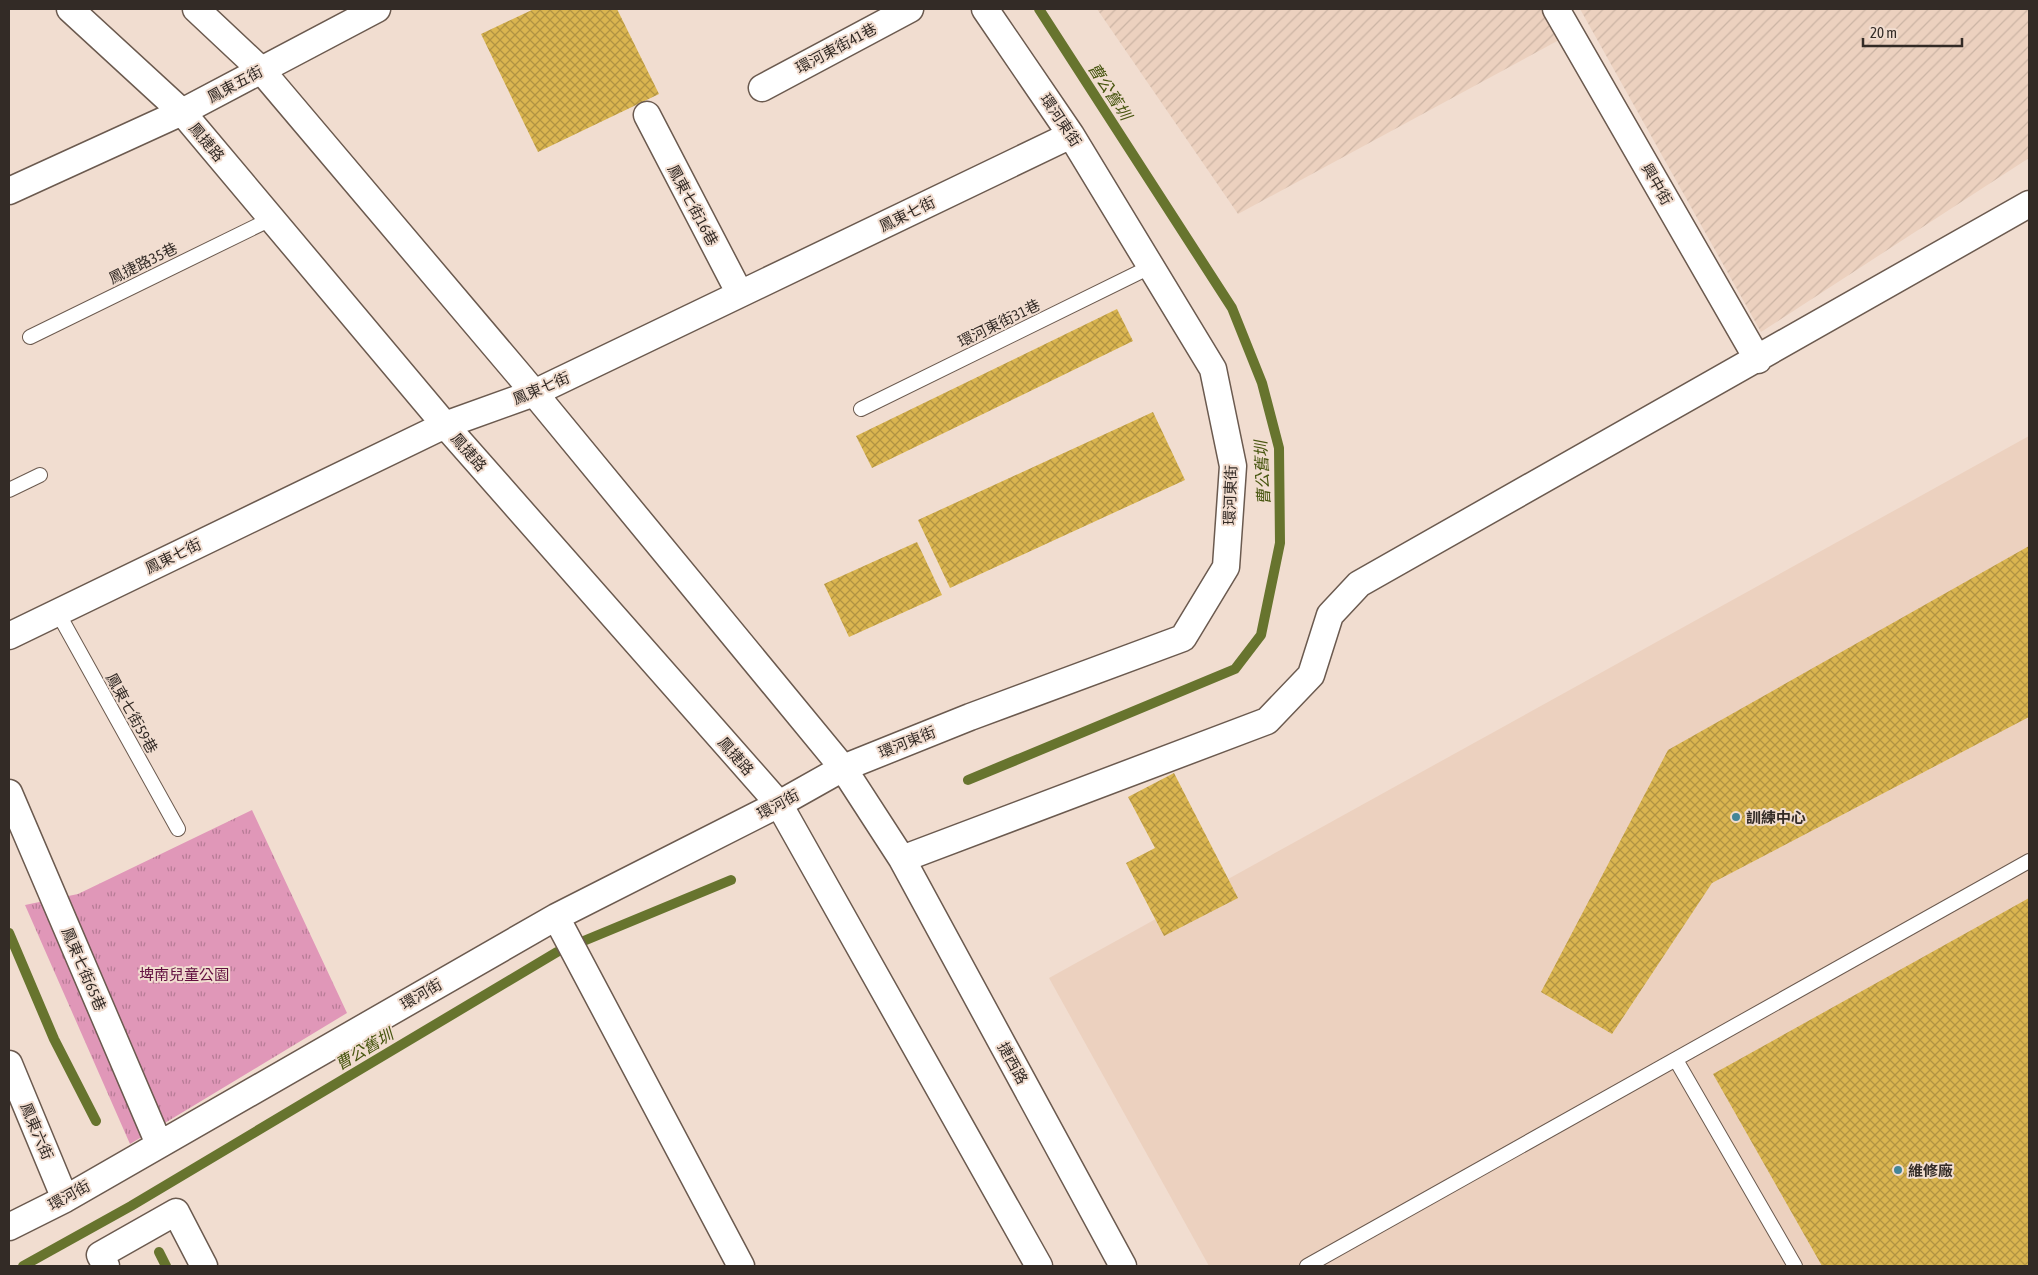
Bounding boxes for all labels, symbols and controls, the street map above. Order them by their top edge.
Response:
scale bar [1863,15,1962,47]
street label: 環河東街41巷 [793,20,879,76]
text: 20 m [1870,24,1897,41]
water label: 曹公舊圳 [1085,59,1136,124]
street label: 鳳東五街 [205,62,265,106]
street label: 環河東街 [1037,90,1085,150]
street label: 鳳捷路 [186,119,228,165]
street label: 興中街 [1638,160,1676,208]
street label: 鳳東七街16巷 [665,162,721,248]
street label: 鳳東七街 [876,193,938,235]
street label: 鳳捷路35巷 [106,239,180,287]
street label: 環河東街31巷 [955,296,1043,350]
street label: 鳳東七街 [510,368,572,408]
street label: 鳳捷路 [448,429,490,475]
water label: 曹公舊圳 [1251,439,1273,505]
street label: 環河東街 [1220,465,1240,525]
street label: 鳳東七街 [142,535,204,577]
street label: 鳳東七街59巷 [103,670,161,756]
street label: 環河東街 [876,723,938,761]
street label: 鳳捷路 [715,733,757,779]
street label: 環河街 [754,786,802,822]
place label: 訓練中心 [1746,809,1806,826]
marker: 訓練中心 [1730,811,1742,823]
street label: 鳳東七街65巷 [59,925,109,1013]
park label: 埤南兒童公園 [139,966,229,983]
street label: 環河街 [397,975,445,1013]
water label: 曹公舊圳 [332,1024,398,1073]
street label: 捷西路 [995,1039,1031,1087]
street label: 鳳東六街 [17,1100,57,1162]
place label: 維修廠 [1908,1162,1953,1179]
marker: 維修廠 [1892,1164,1904,1176]
street label: 環河街 [45,1177,93,1213]

